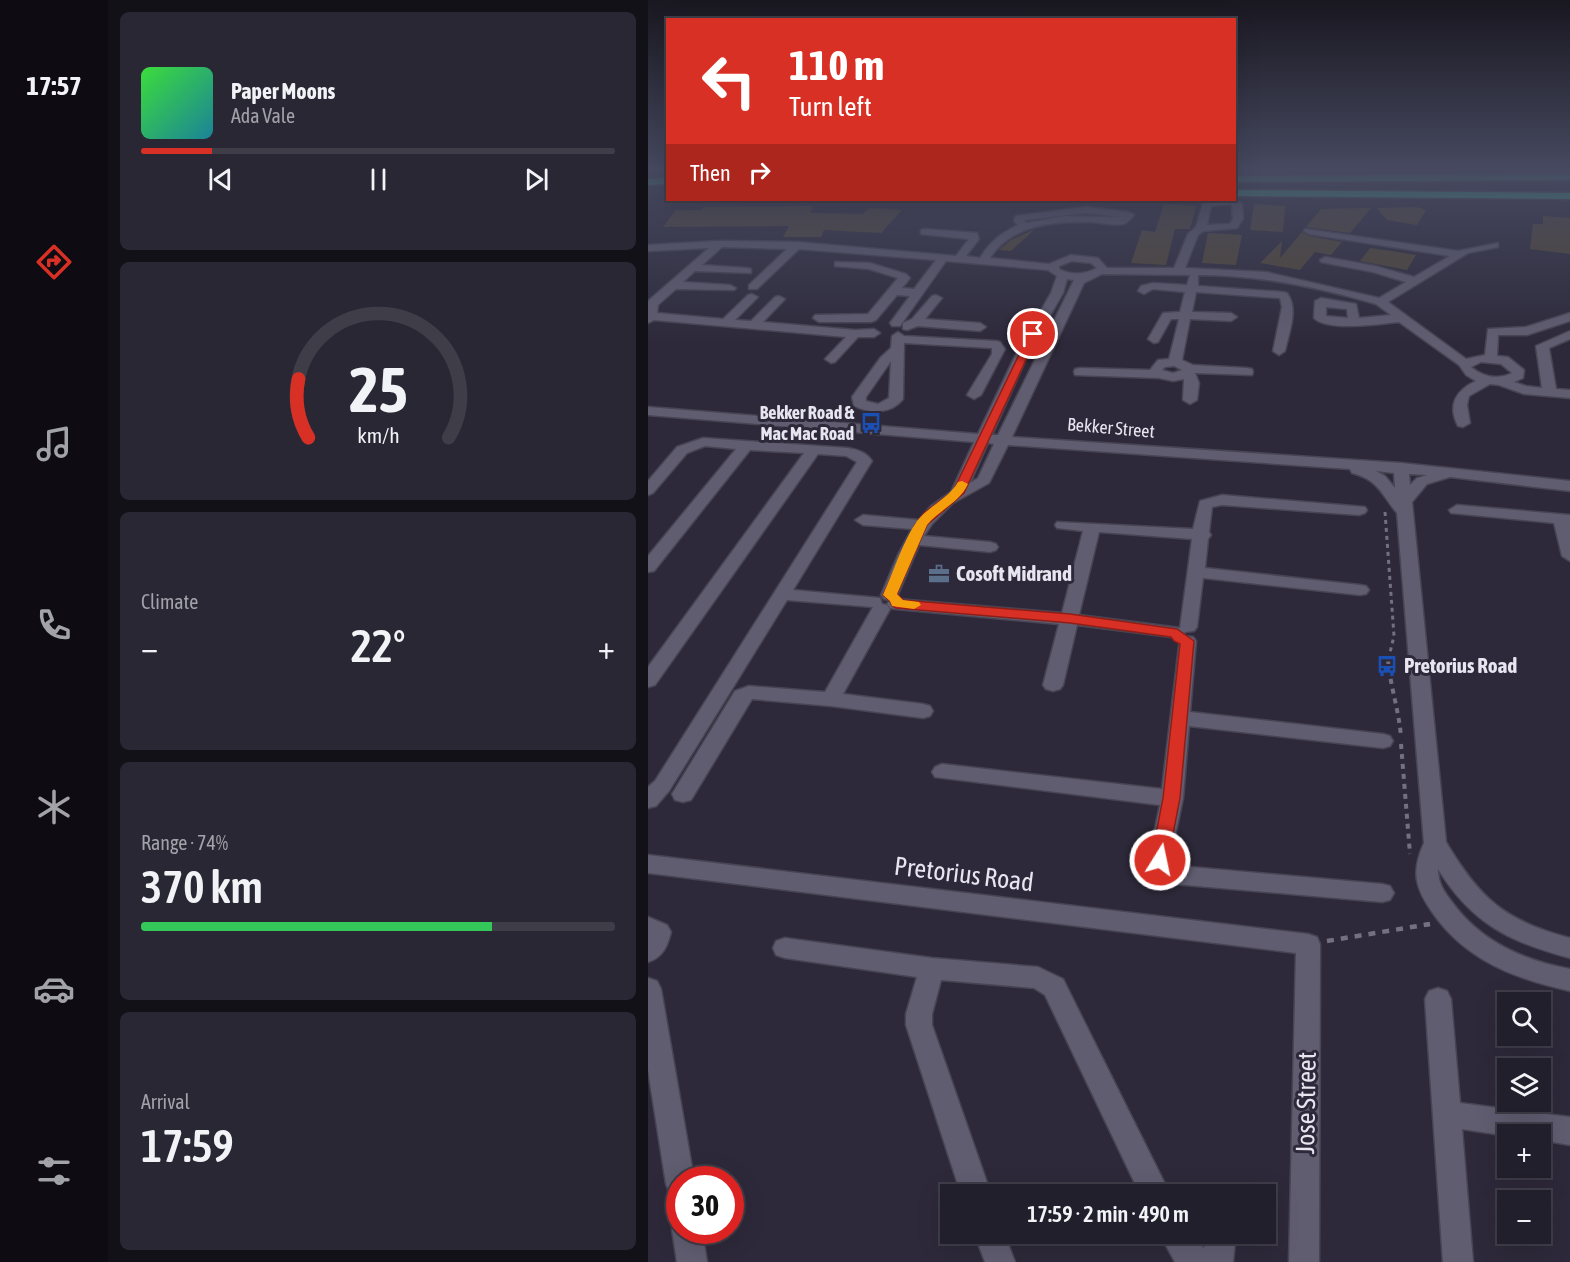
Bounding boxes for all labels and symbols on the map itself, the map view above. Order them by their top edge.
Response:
pin [1007,308,1058,359]
place label: Bekker Road & Mac Mac Road [760,402,855,444]
bus stop icon: Bekker Road & Mac Mac Road [859,411,883,435]
street label: Bekker Street [1066,413,1156,442]
place label: Cosoft Midrand [956,561,1072,585]
office icon: Cosoft Midrand [927,562,951,586]
place label: Pretorius Road [1404,653,1517,677]
bus stop icon: Pretorius Road [1375,654,1399,678]
position arrow [1128,828,1192,892]
street label: Pretorius Road [893,851,1035,897]
street label: Jose Street [1290,1052,1322,1154]
speed limit sign: 30 [666,1166,744,1244]

